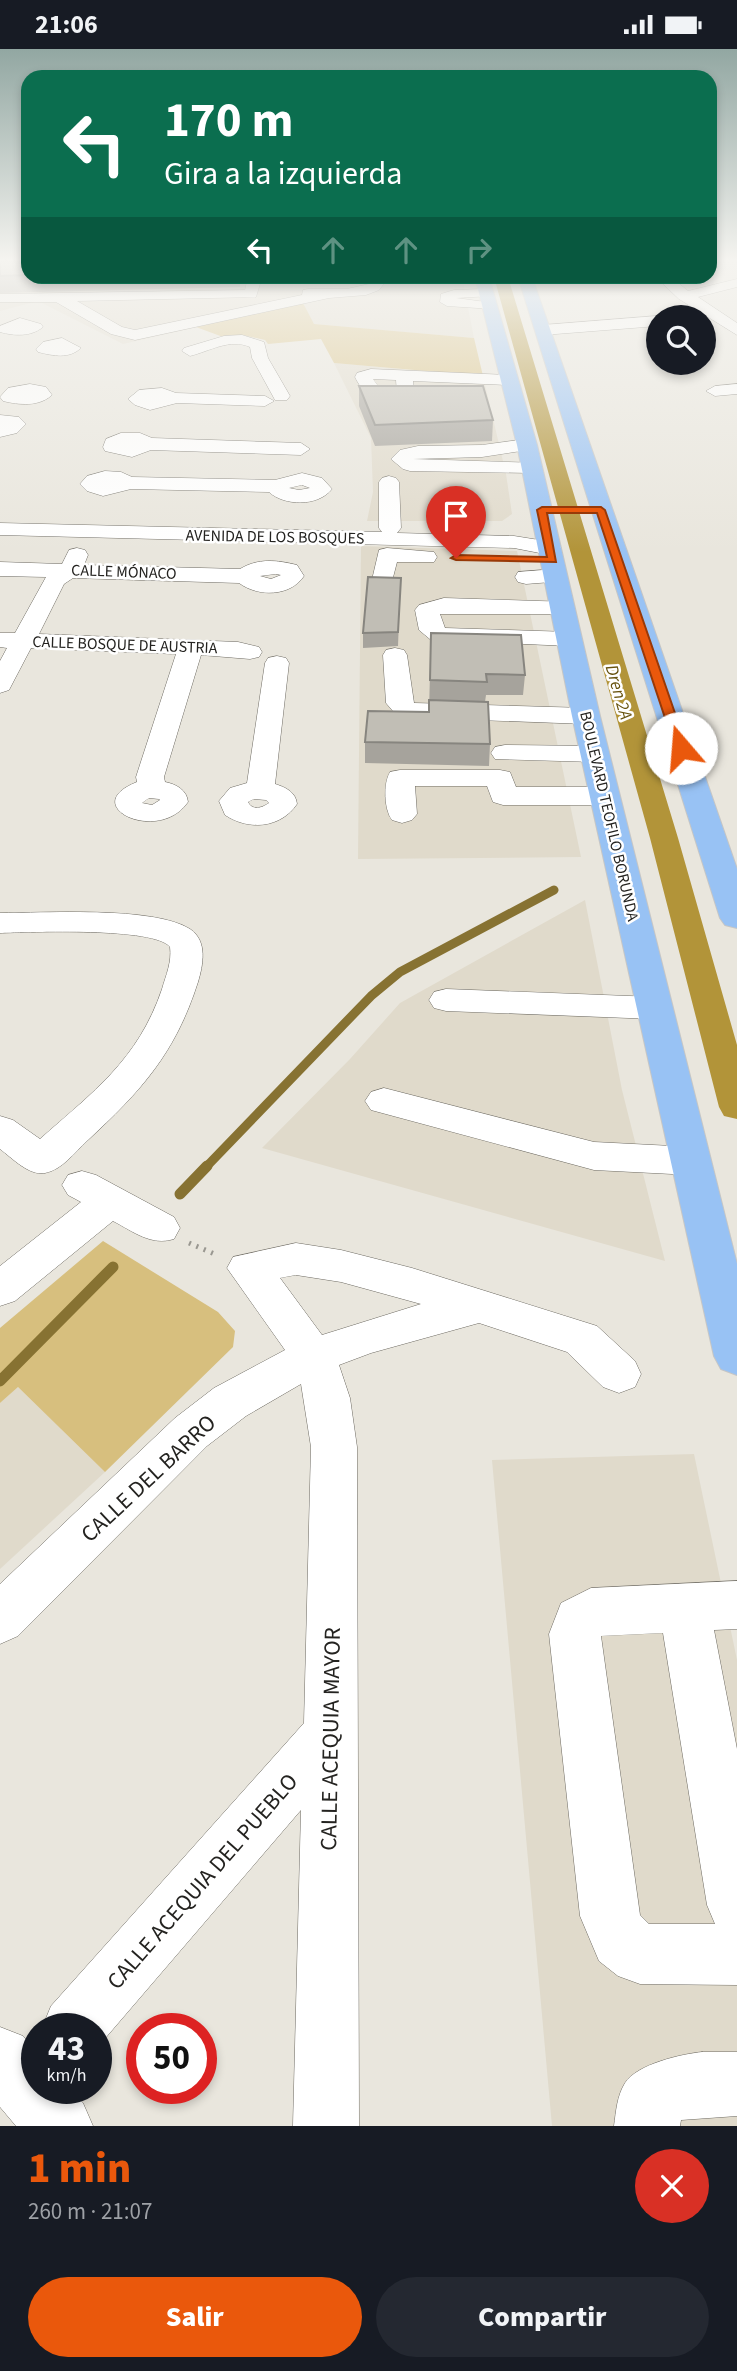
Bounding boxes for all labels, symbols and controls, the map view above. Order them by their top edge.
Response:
text: 21:06 [35,6,98,43]
text: 170 m [164,86,293,156]
icon: left [49,98,140,189]
text: Gira a la izquierda [164,151,402,197]
icon: left [241,231,279,269]
icon: ahead [314,231,352,269]
icon: ahead [387,231,425,269]
icon: right [460,231,498,269]
map controls [646,305,716,375]
button: search [646,305,716,375]
pin [426,486,486,558]
icon: arrive [437,497,475,535]
street label: AVENIDA DE LOS BOSQUES [185,524,365,550]
street label: CALLE MÓNACO [71,559,177,585]
street label: CALLE BOSQUE DE AUSTRIA [32,631,218,659]
water label: Dren 2A [599,662,638,723]
street label: BOULEVARD TEOFILO BORUNDA [574,709,644,924]
position arrow [644,711,718,785]
street label: CALLE DEL BARRO [73,1407,223,1550]
street label: CALLE ACEQUIA MAYOR [312,1627,349,1851]
street label: CALLE ACEQUIA DEL PUEBLO [99,1766,306,1997]
speed limit sign: 50 [126,2013,217,2104]
text: 43 [48,2024,85,2074]
text: km/h [47,2063,86,2088]
text: 1 min [28,2139,131,2199]
button: close [635,2149,709,2223]
text: 260 m · 21:07 [28,2195,152,2228]
button: Salir [28,2277,362,2357]
button: Compartir [376,2277,709,2357]

